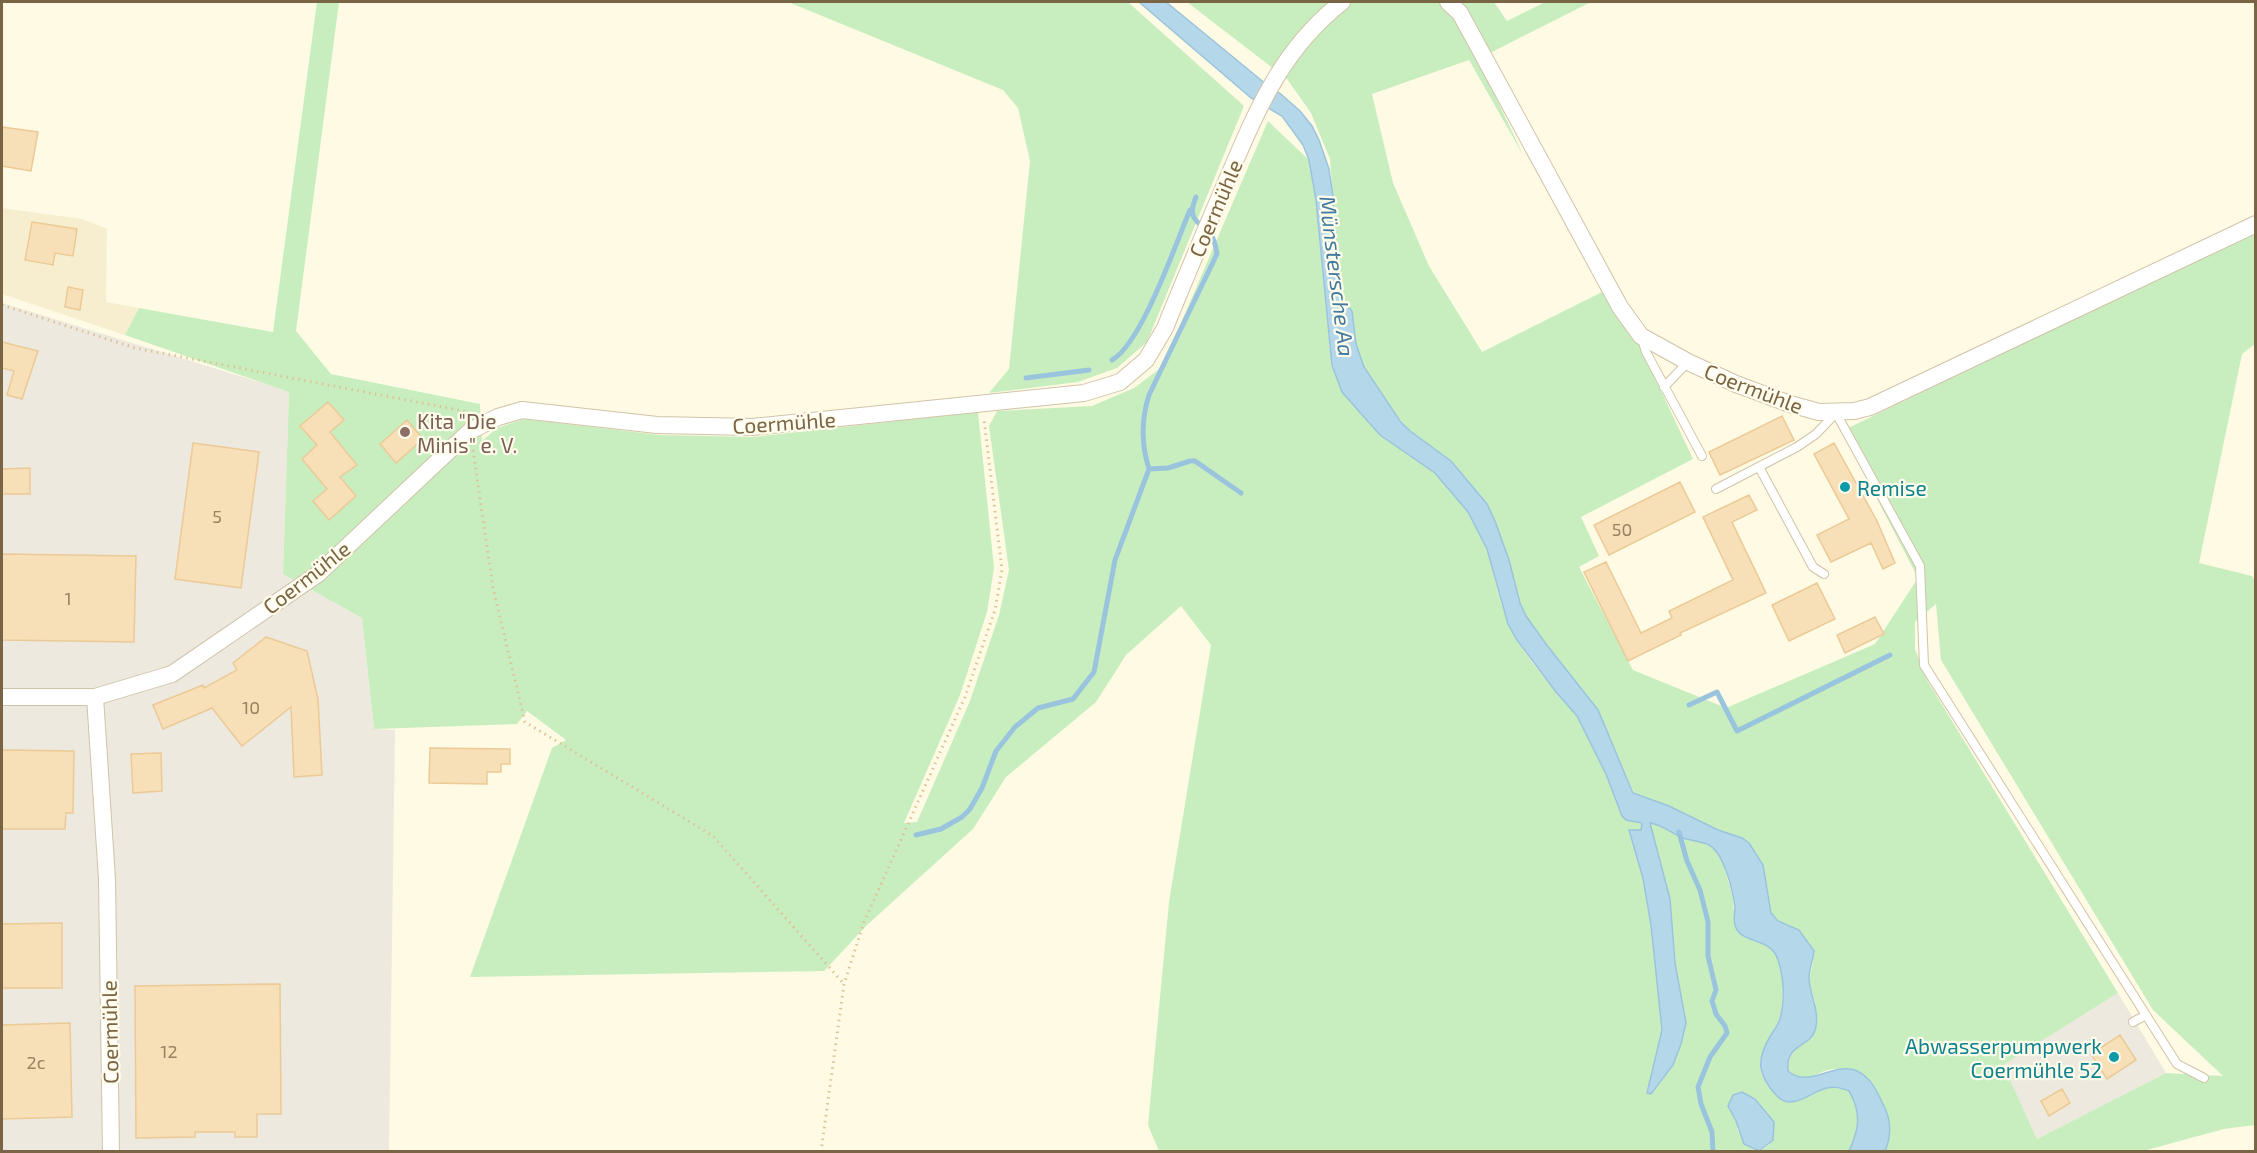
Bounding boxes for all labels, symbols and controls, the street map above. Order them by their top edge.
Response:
street label: Coermühle [1183,155,1247,261]
water label: Münstersche Aa [1315,194,1361,358]
street label: Coermühle [1701,358,1807,418]
street label: Coermühle [731,406,837,438]
place label: Kita "Die Minis" e. V. [417,408,517,457]
marker: Kita "Die Minis" e. V. [398,425,412,439]
place label: Remise [1857,475,1927,500]
marker: Remise [1838,480,1852,494]
house number: 5 [212,505,222,527]
house number: 50 [1612,518,1632,540]
street label: Coermühle [257,535,355,619]
house number: 1 [64,587,72,609]
house number: 10 [242,696,260,718]
street label: Coermühle [96,980,122,1084]
place label: Abwasserpumpwerk Coermühle 52 [1905,1033,2102,1082]
house number: 12 [160,1040,178,1062]
marker: Abwasserpumpwerk Coermühle 52 [2107,1050,2121,1064]
house number: 2c [27,1051,46,1073]

